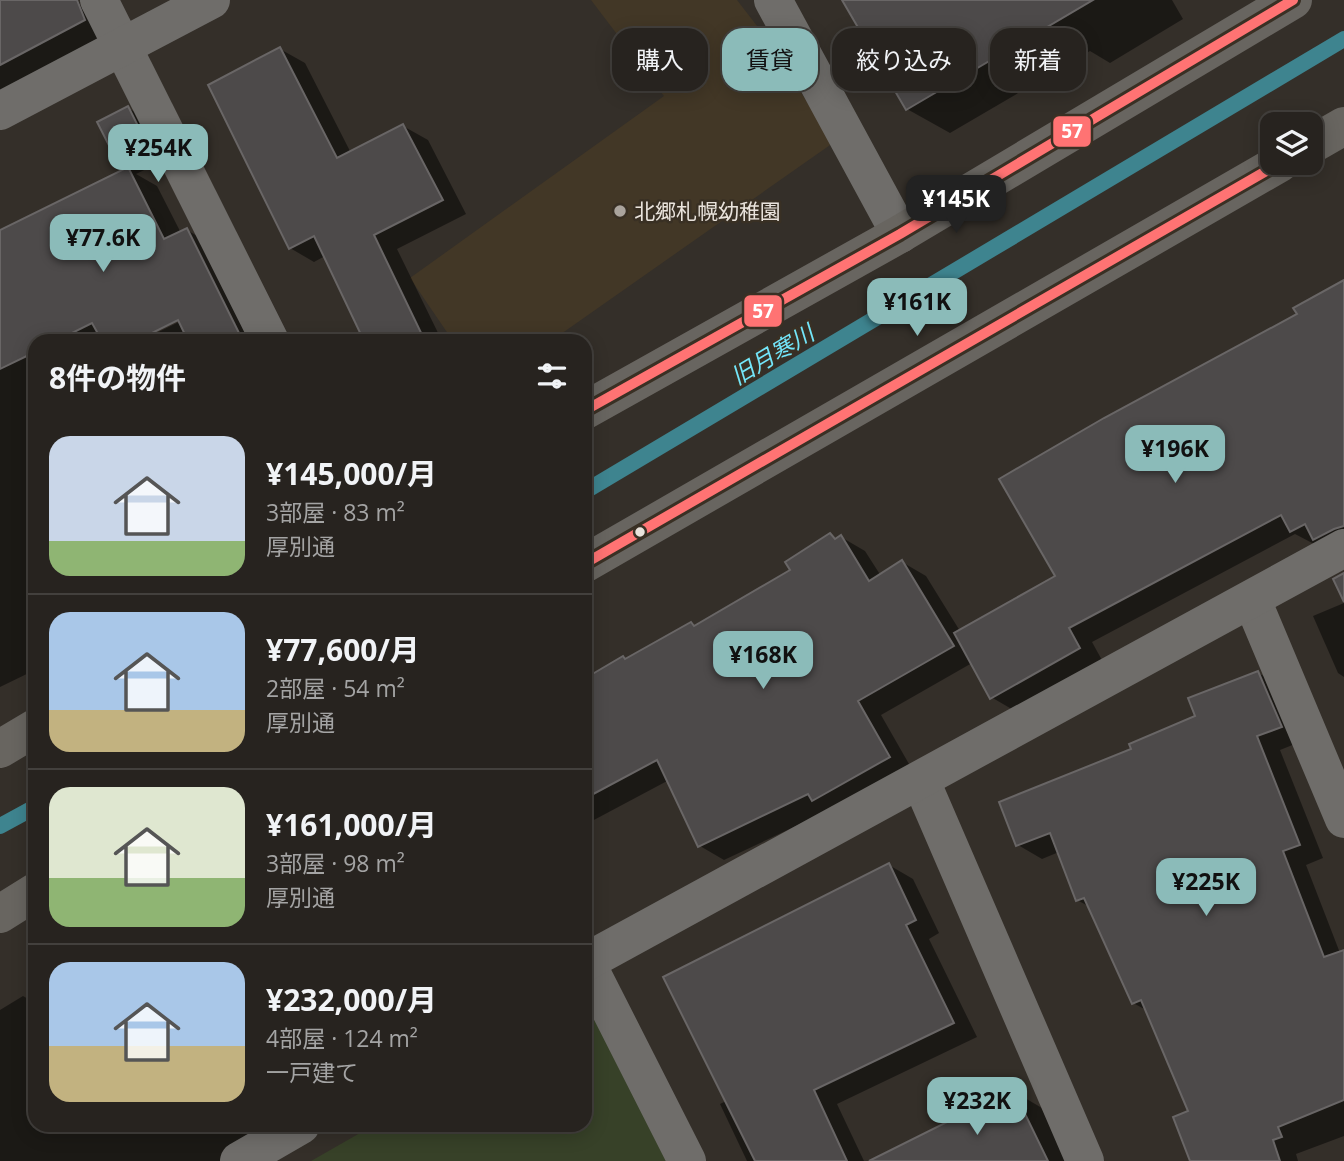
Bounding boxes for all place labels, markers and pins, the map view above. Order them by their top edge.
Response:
pin: ¥254K [109,124,207,184]
pin: ¥145K [907,176,1005,235]
place label: 北郷札幌幼稚園 [634,197,781,225]
marker: 北郷札幌幼稚園 [612,203,628,219]
pin: ¥77.6K [46,215,160,274]
pin: ¥161K [868,278,966,338]
pin: ¥196K [1126,426,1224,485]
unlabelled marker [633,525,647,539]
pin: ¥168K [714,632,812,691]
pin: ¥225K [1157,858,1255,918]
pin: ¥232K [928,1078,1026,1137]

